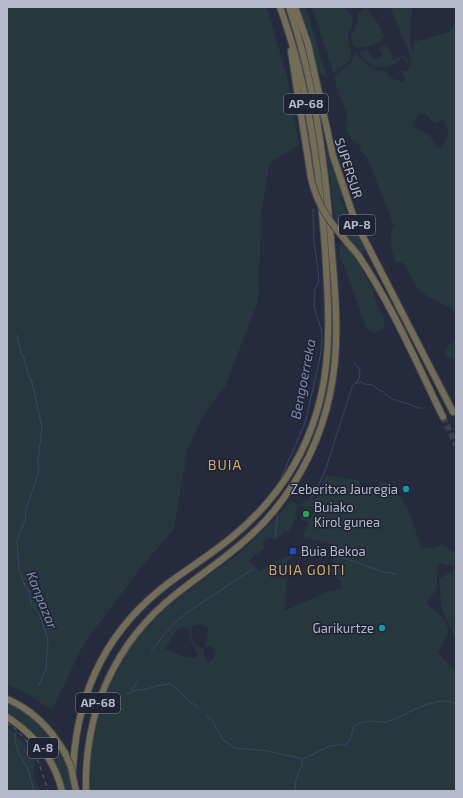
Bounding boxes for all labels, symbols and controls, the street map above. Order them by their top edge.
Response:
road number: AP-68 [284,94,328,114]
street label: SUPERSUR [332,136,366,200]
road number: AP-8 [339,215,375,235]
water label: Bengoerreka [286,337,319,421]
district label: BUIA [208,456,242,473]
place label: Zeberitxa Jauregia [291,481,398,497]
marker: Zeberitxa Jauregia [401,484,411,494]
place label: Buiako Kirol gunea [314,499,380,530]
marker: Buiako Kirol gunea [301,509,311,519]
place label: Buia Bekoa [301,543,366,559]
marker: Buia Bekoa [288,546,298,556]
district label: BUIA GOITI [269,561,345,578]
water label: Kanpazar [23,568,62,632]
place label: Garikurtze [312,620,374,636]
marker: Garikurtze [377,623,387,633]
road number: AP-68 [76,693,120,713]
road number: A-8 [28,738,58,758]

